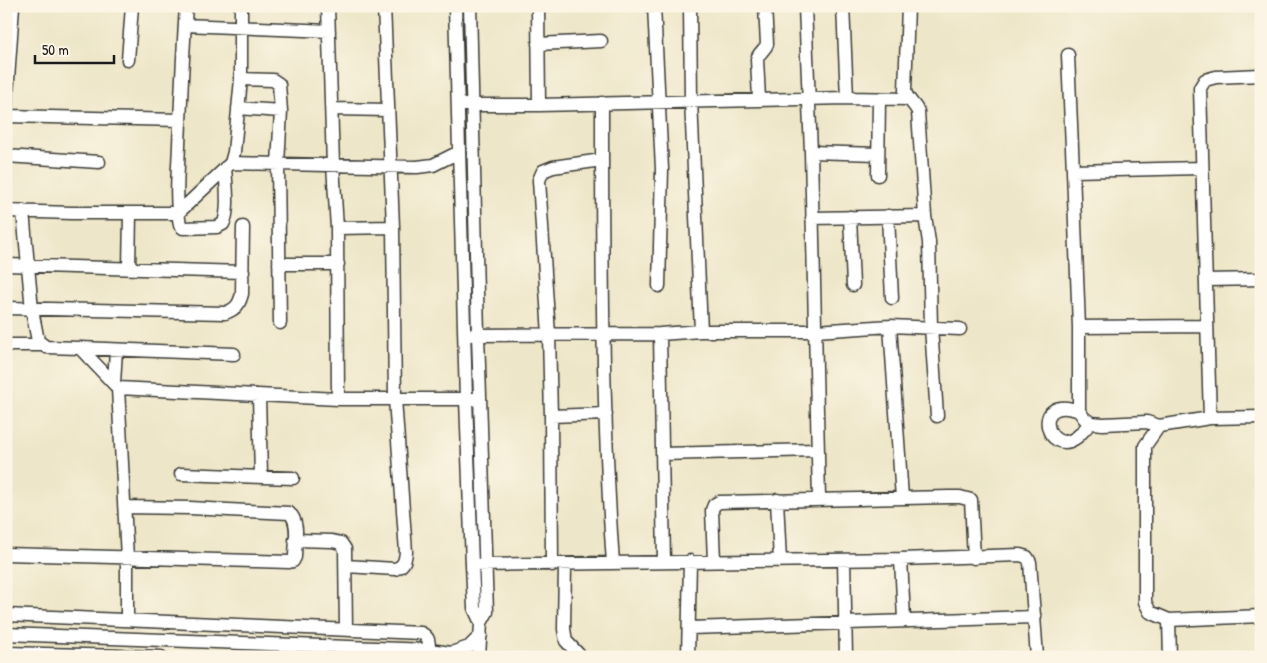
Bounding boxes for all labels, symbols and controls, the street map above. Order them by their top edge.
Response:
scale bar [35,32,114,64]
text: 50 m [42,39,69,60]

